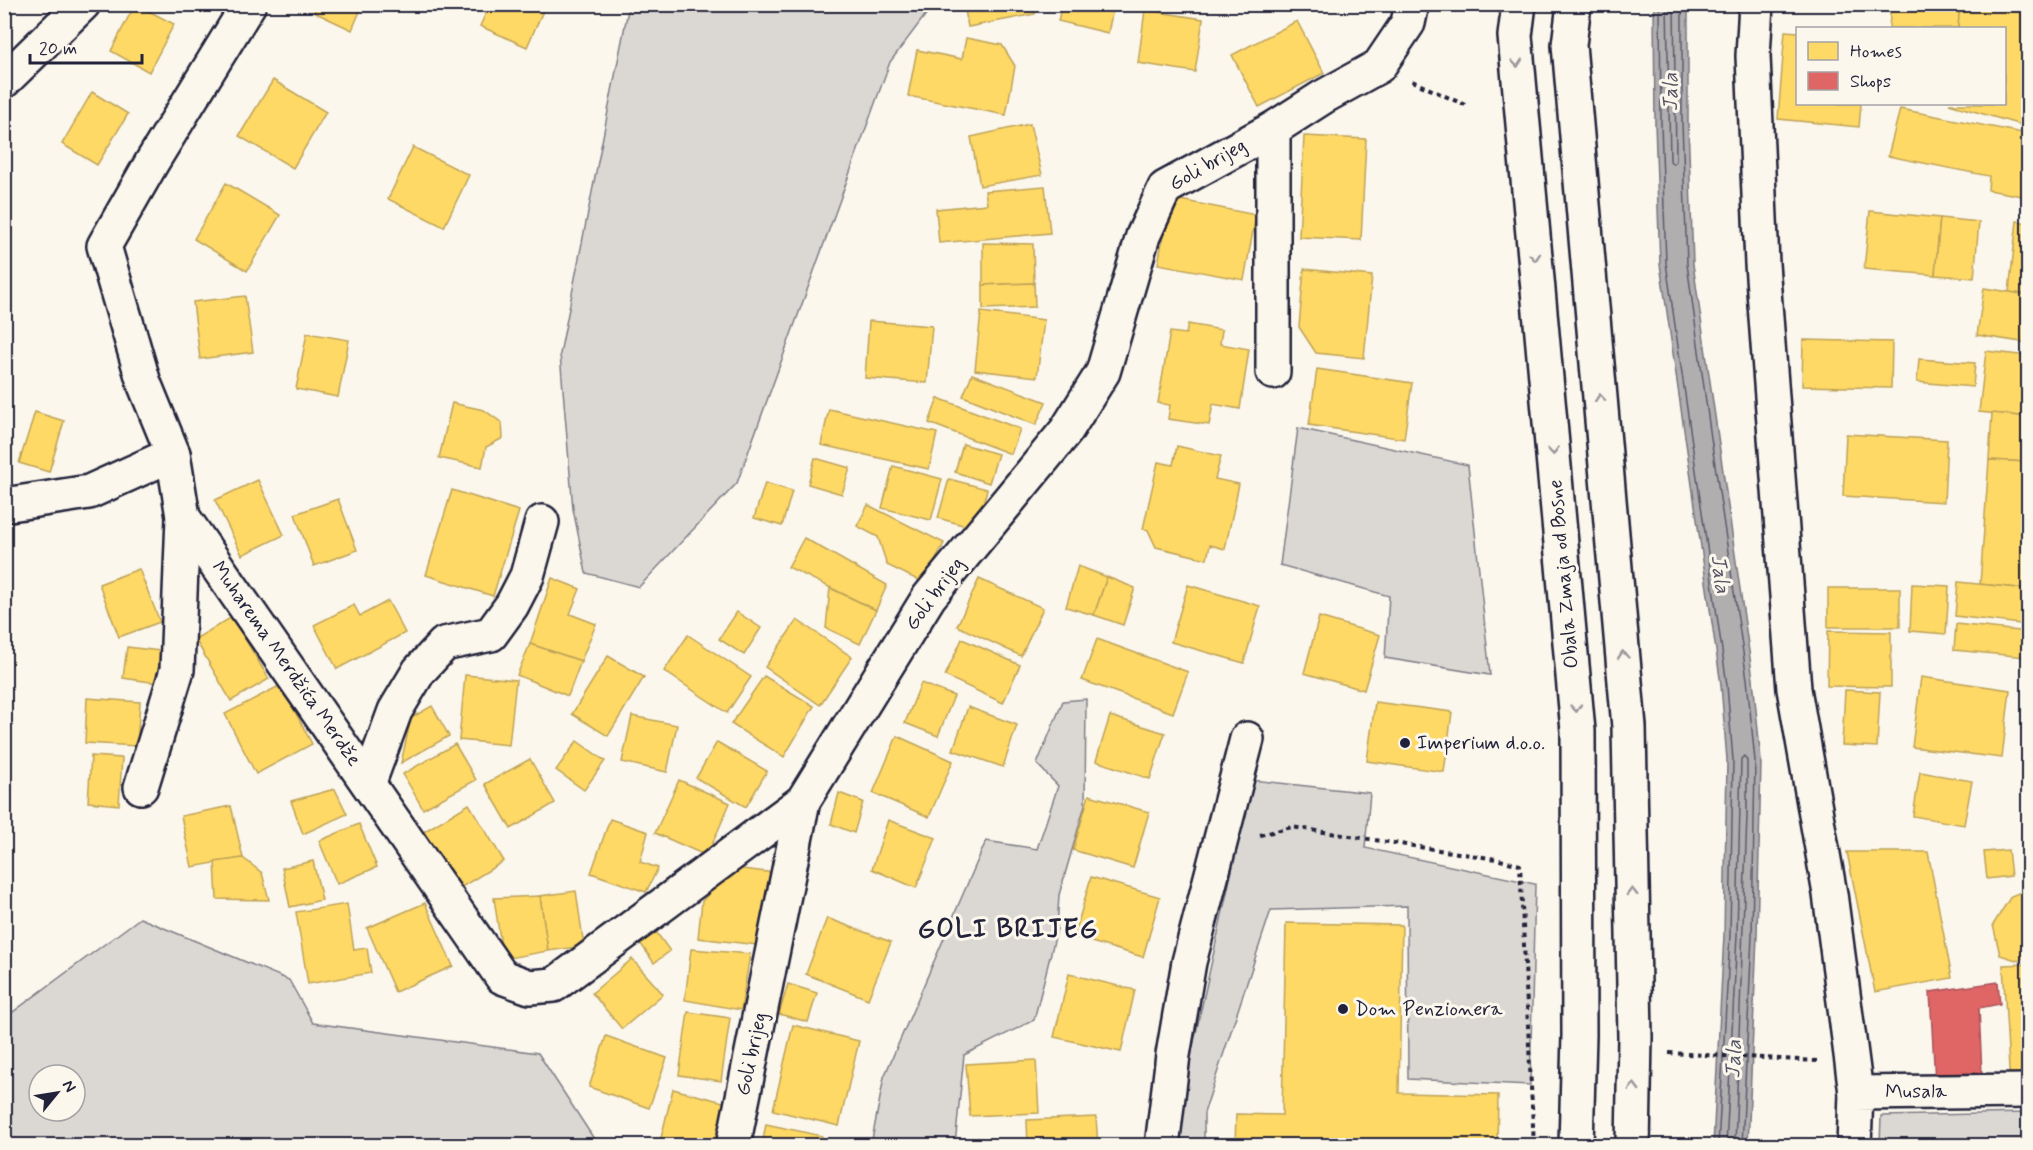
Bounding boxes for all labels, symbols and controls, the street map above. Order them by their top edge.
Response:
scale bar [30,27,142,65]
legend [1796,27,2006,105]
text: 20 m [39,37,77,61]
text: Homes [1850,40,1902,64]
one-way arrow [1510,58,1523,67]
text: Shops [1850,70,1891,94]
water label: Jala [1657,73,1685,111]
street label: Goli brijeg [1165,132,1251,198]
one-way arrow [1528,252,1541,261]
one-way arrow [1594,394,1607,403]
one-way arrow [1546,446,1559,456]
street label: Obala Zmaja od Bosne [1542,478,1586,670]
street label: Goli brijeg [899,552,971,636]
water label: Jala [1703,553,1737,595]
street label: Muharema Merdžića Merdže [205,556,367,772]
one-way arrow [1617,651,1630,660]
one-way arrow [1569,703,1582,713]
place label: Imperium d.o.o. [1417,730,1545,757]
marker: Imperium d.o.o. [1398,736,1412,750]
one-way arrow [1626,888,1639,897]
district label: GOLI BRIJEG [918,913,1098,947]
place label: Dom Penzionera [1355,996,1503,1023]
marker: Dom Penzionera [1336,1002,1350,1016]
street label: Goli brijeg [730,1010,774,1098]
water label: Jala [1719,1039,1749,1079]
north arrow [27,1063,87,1123]
text: N [57,1076,80,1096]
street label: Musala [1885,1078,1948,1106]
one-way arrow [1628,1083,1640,1092]

